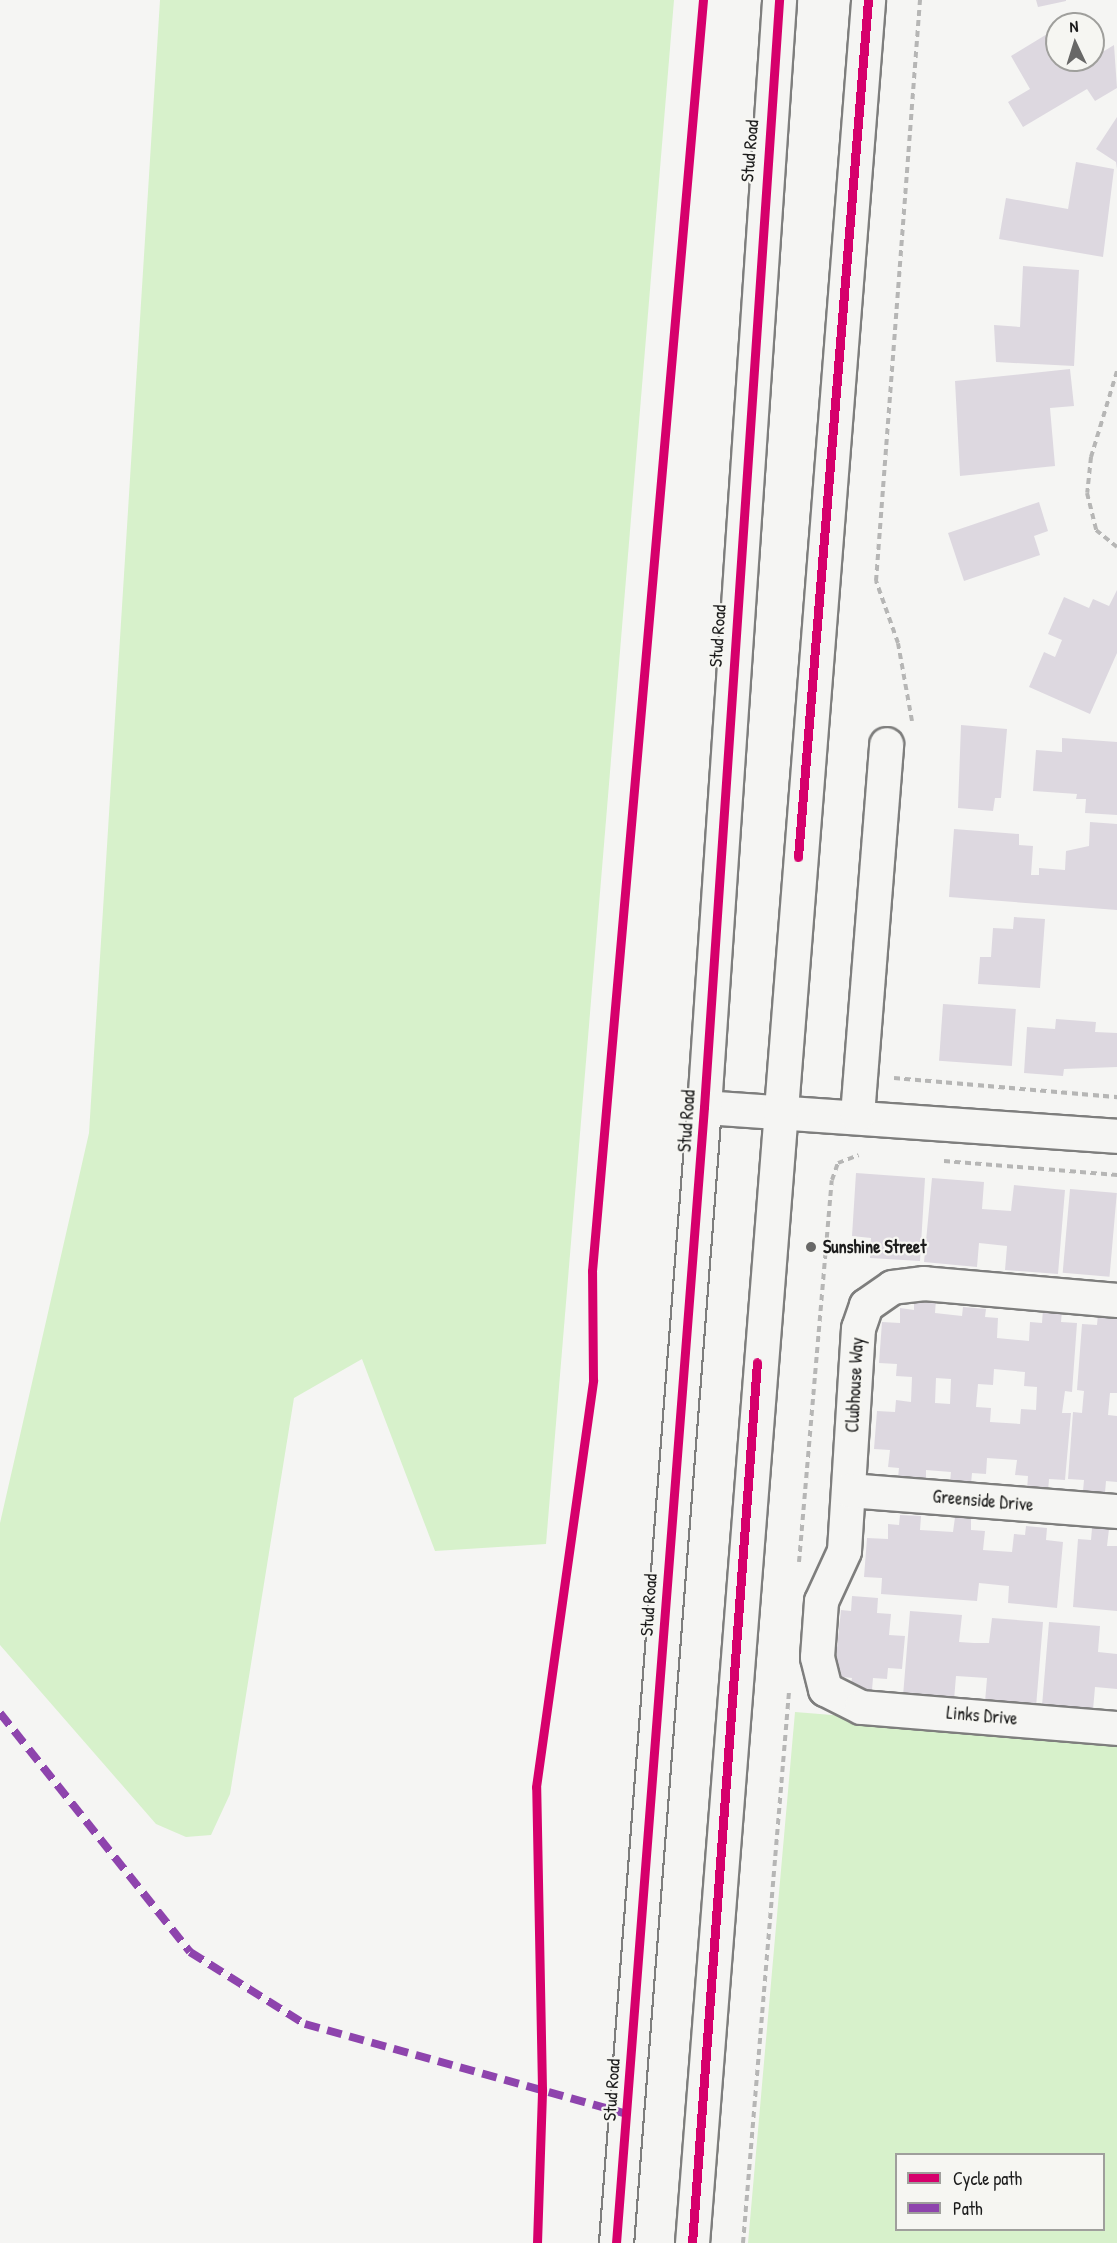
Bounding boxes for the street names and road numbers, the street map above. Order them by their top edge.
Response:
street label: Stud Road [737,119,763,183]
street label: Stud Road [705,604,731,668]
street label: Stud Road [674,1089,700,1153]
street label: Clubhouse Way [842,1337,868,1433]
street label: Greenside Drive [932,1486,1034,1516]
street label: Stud Road [636,1573,662,1637]
street label: Links Drive [946,1702,1018,1730]
street label: Stud Road [599,2058,625,2122]

